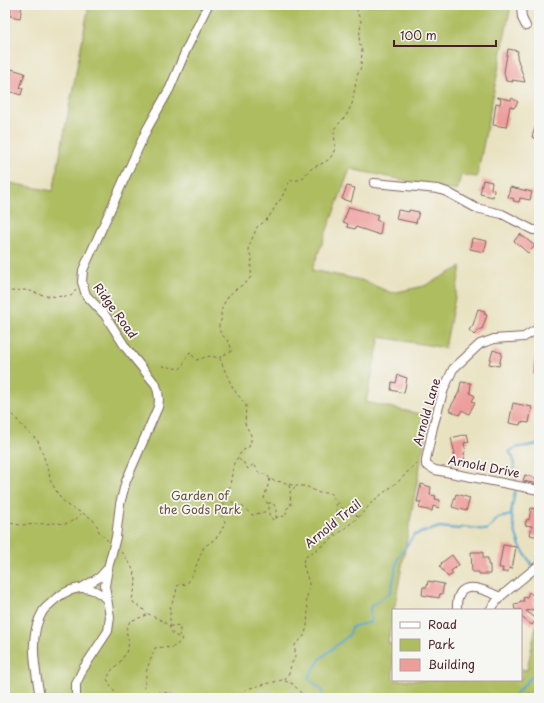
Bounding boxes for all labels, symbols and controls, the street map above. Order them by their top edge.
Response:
scale bar [394,22,496,48]
text: 100 m [400,26,437,44]
street label: Ridge Road [89,279,142,342]
street label: Arnold Lane [408,375,444,448]
street label: Arnold Drive [447,450,522,482]
park label: Garden of the Gods Park [159,486,241,518]
street label: Arnold Trail [300,495,365,552]
legend [392,609,522,681]
text: Road [428,615,457,633]
text: Park [428,635,455,653]
text: Building [428,655,475,673]

